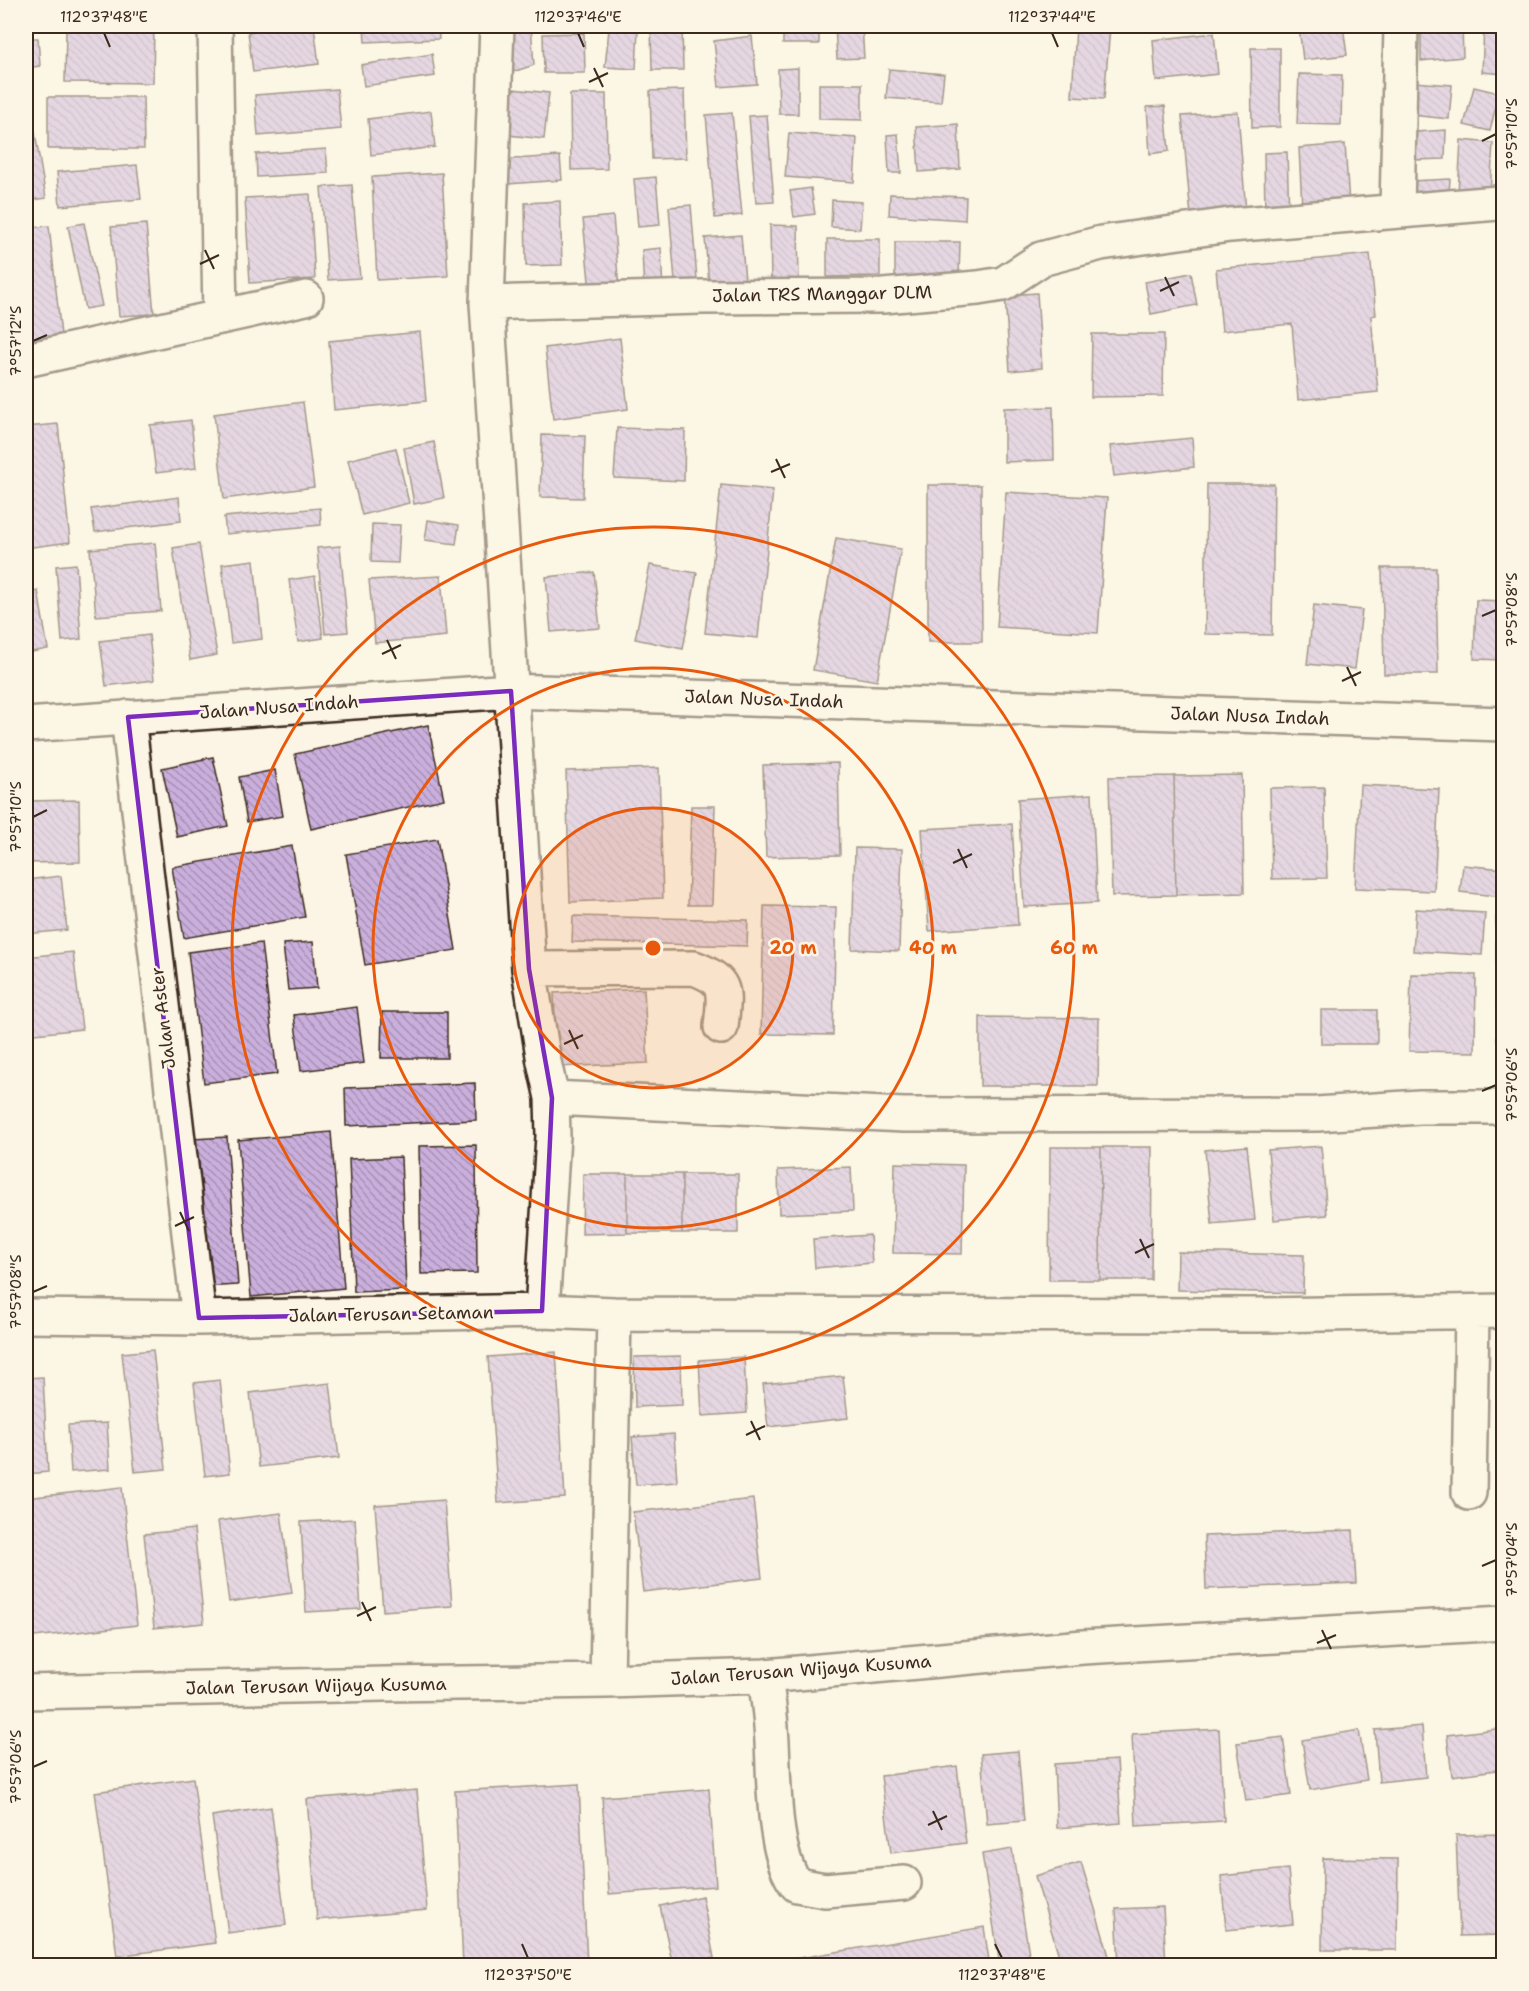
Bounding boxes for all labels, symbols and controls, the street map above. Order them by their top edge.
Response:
text: 112°37'48"E [60,7,148,27]
text: 112°37'46"E [534,7,622,27]
text: 112°37'44"E [1008,7,1096,27]
text: 7°57'10"S [1502,98,1522,170]
street label: Jalan TRS Manggar DLM [712,280,932,308]
text: 7°57'12"S [6,306,26,376]
text: 7°57'08"S [1502,572,1522,648]
street label: Jalan Nusa Indah [684,684,844,714]
street label: Jalan Nusa Indah [199,689,359,725]
street label: Jalan Nusa Indah [1170,701,1330,731]
text: 7°57'10"S [6,781,26,853]
text: 20 m [769,936,817,960]
text: 40 m [909,936,957,960]
text: 60 m [1050,936,1098,960]
centre of rings [643,938,663,958]
street label: Jalan Aster [145,966,181,1070]
text: 7°57'06"S [1502,1048,1522,1122]
text: 7°57'08"S [6,1254,26,1330]
street label: Jalan Terusan Setaman [288,1300,494,1328]
text: 7°57'04"S [1502,1523,1522,1597]
street label: Jalan Terusan Wijaya Kusuma [670,1649,932,1691]
street label: Jalan Terusan Wijaya Kusuma [185,1672,447,1700]
text: 7°57'06"S [6,1730,26,1804]
text: 112°37'50"E [484,1965,572,1985]
text: 112°37'48"E [958,1965,1046,1985]

